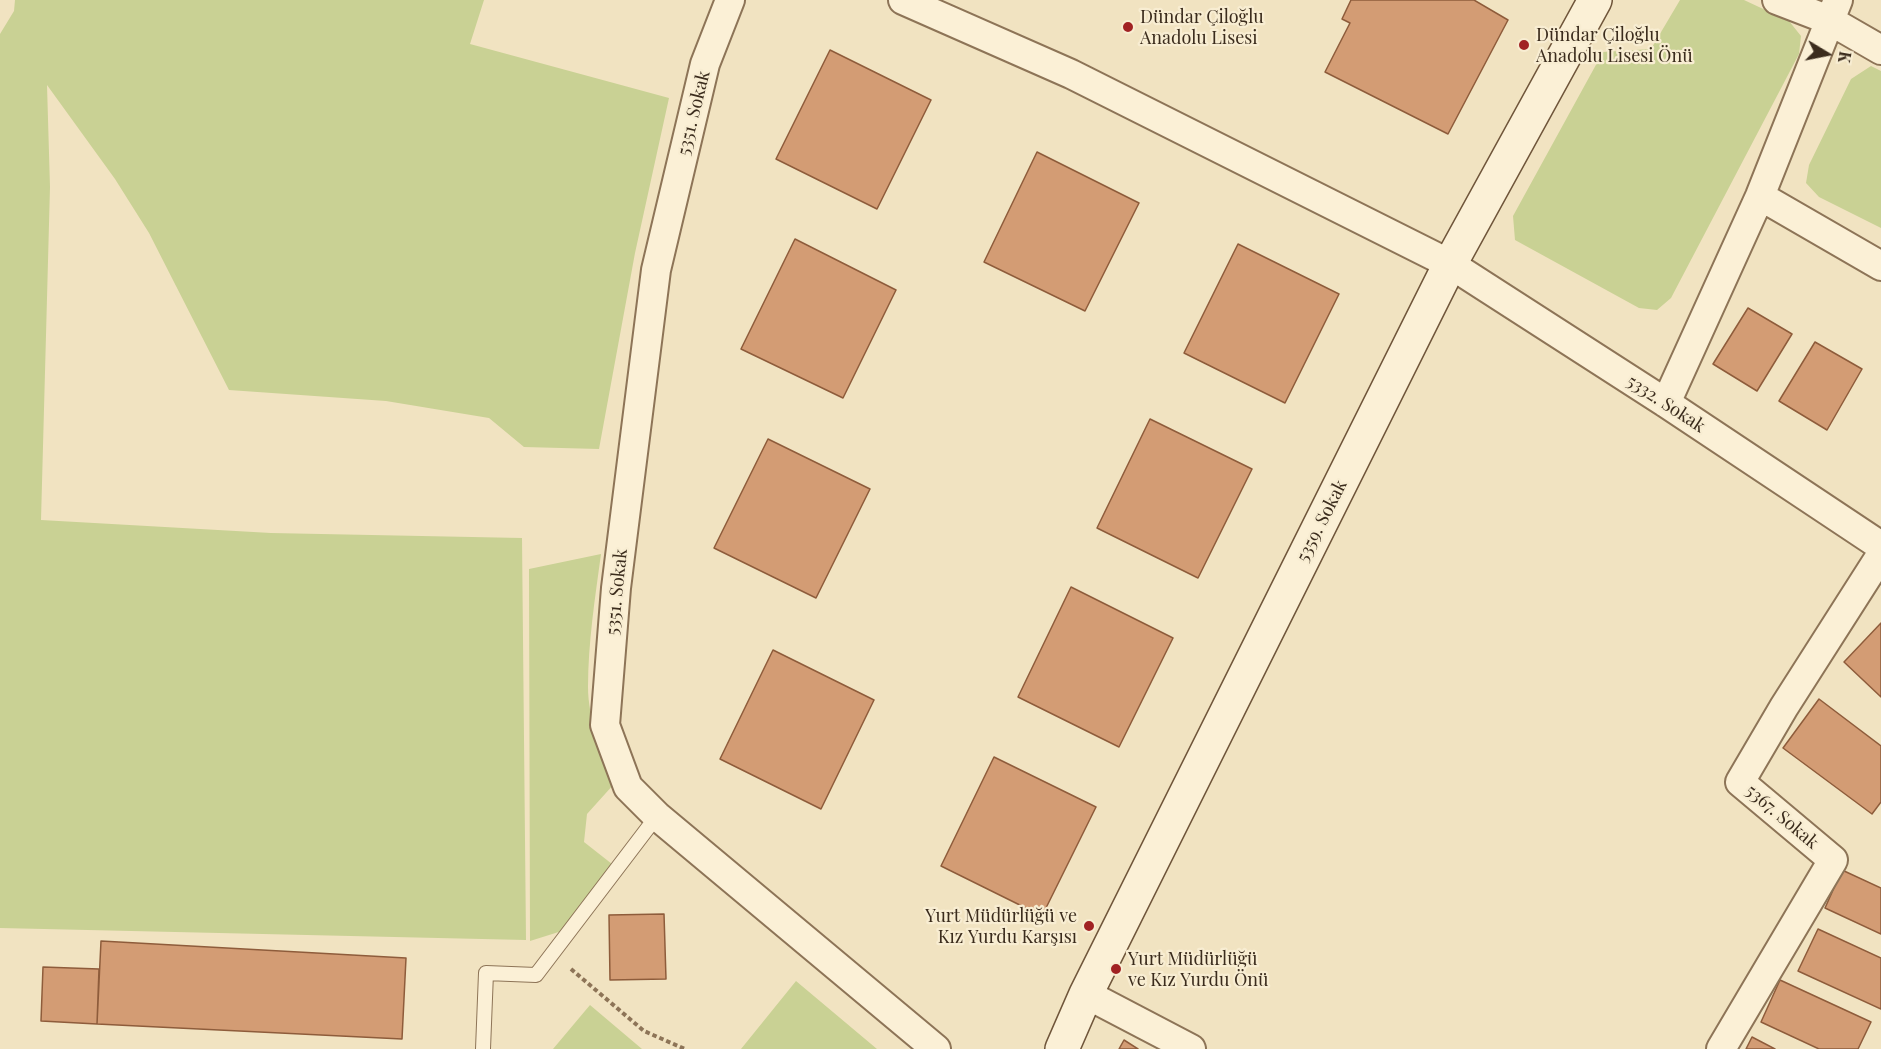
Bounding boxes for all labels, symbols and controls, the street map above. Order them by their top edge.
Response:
place label: Dündar Çiloğlu Anadolu Lisesi [1140,6,1264,48]
marker: Dündar Çiloğlu Anadolu Lisesi [1121,20,1135,34]
place label: Dündar Çiloğlu Anadolu Lisesi Önü [1536,24,1693,66]
north arrow [1797,24,1857,84]
marker: Dündar Çiloğlu Anadolu Lisesi Önü [1517,38,1531,52]
text: K [1834,50,1857,65]
street label: 5351. Sokak [673,68,715,158]
street label: 5332. Sokak [1623,371,1709,437]
street label: 5359. Sokak [1292,476,1352,566]
street label: 5351. Sokak [602,548,632,636]
street label: 5367. Sokak [1741,780,1823,854]
place label: Yurt Müdürlüğü ve Kız Yurdu Karşısı [925,905,1077,948]
marker: Yurt Müdürlüğü ve Kız Yurdu Karşısı [1082,919,1096,933]
place label: Yurt Müdürlüğü ve Kız Yurdu Önü [1128,948,1269,990]
marker: Yurt Müdürlüğü ve Kız Yurdu Önü [1109,962,1123,976]

